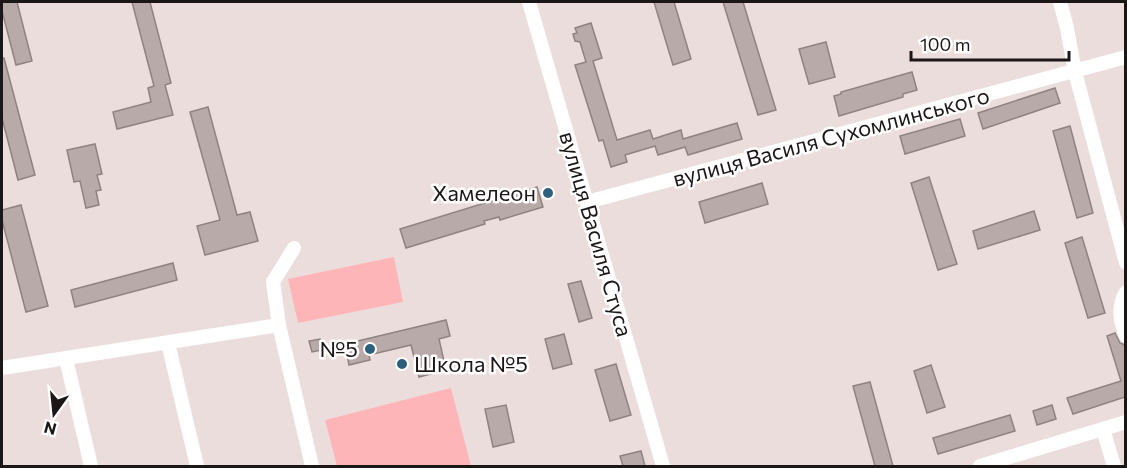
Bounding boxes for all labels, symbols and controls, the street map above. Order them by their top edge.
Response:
scale bar [911,24,1068,62]
text: 100 m [920,33,970,55]
street label: вулиця Василя Сухомлинського [670,81,992,192]
street label: вулиця Василя Стуса [554,128,639,340]
place label: Хамелеон [432,179,536,206]
marker: Хамелеон [541,186,555,200]
place label: №5 [320,335,358,362]
marker: №5 [363,342,377,356]
place label: Школа №5 [414,350,528,377]
marker: Школа №5 [395,357,409,371]
north arrow [24,384,84,444]
text: N [42,418,58,440]

